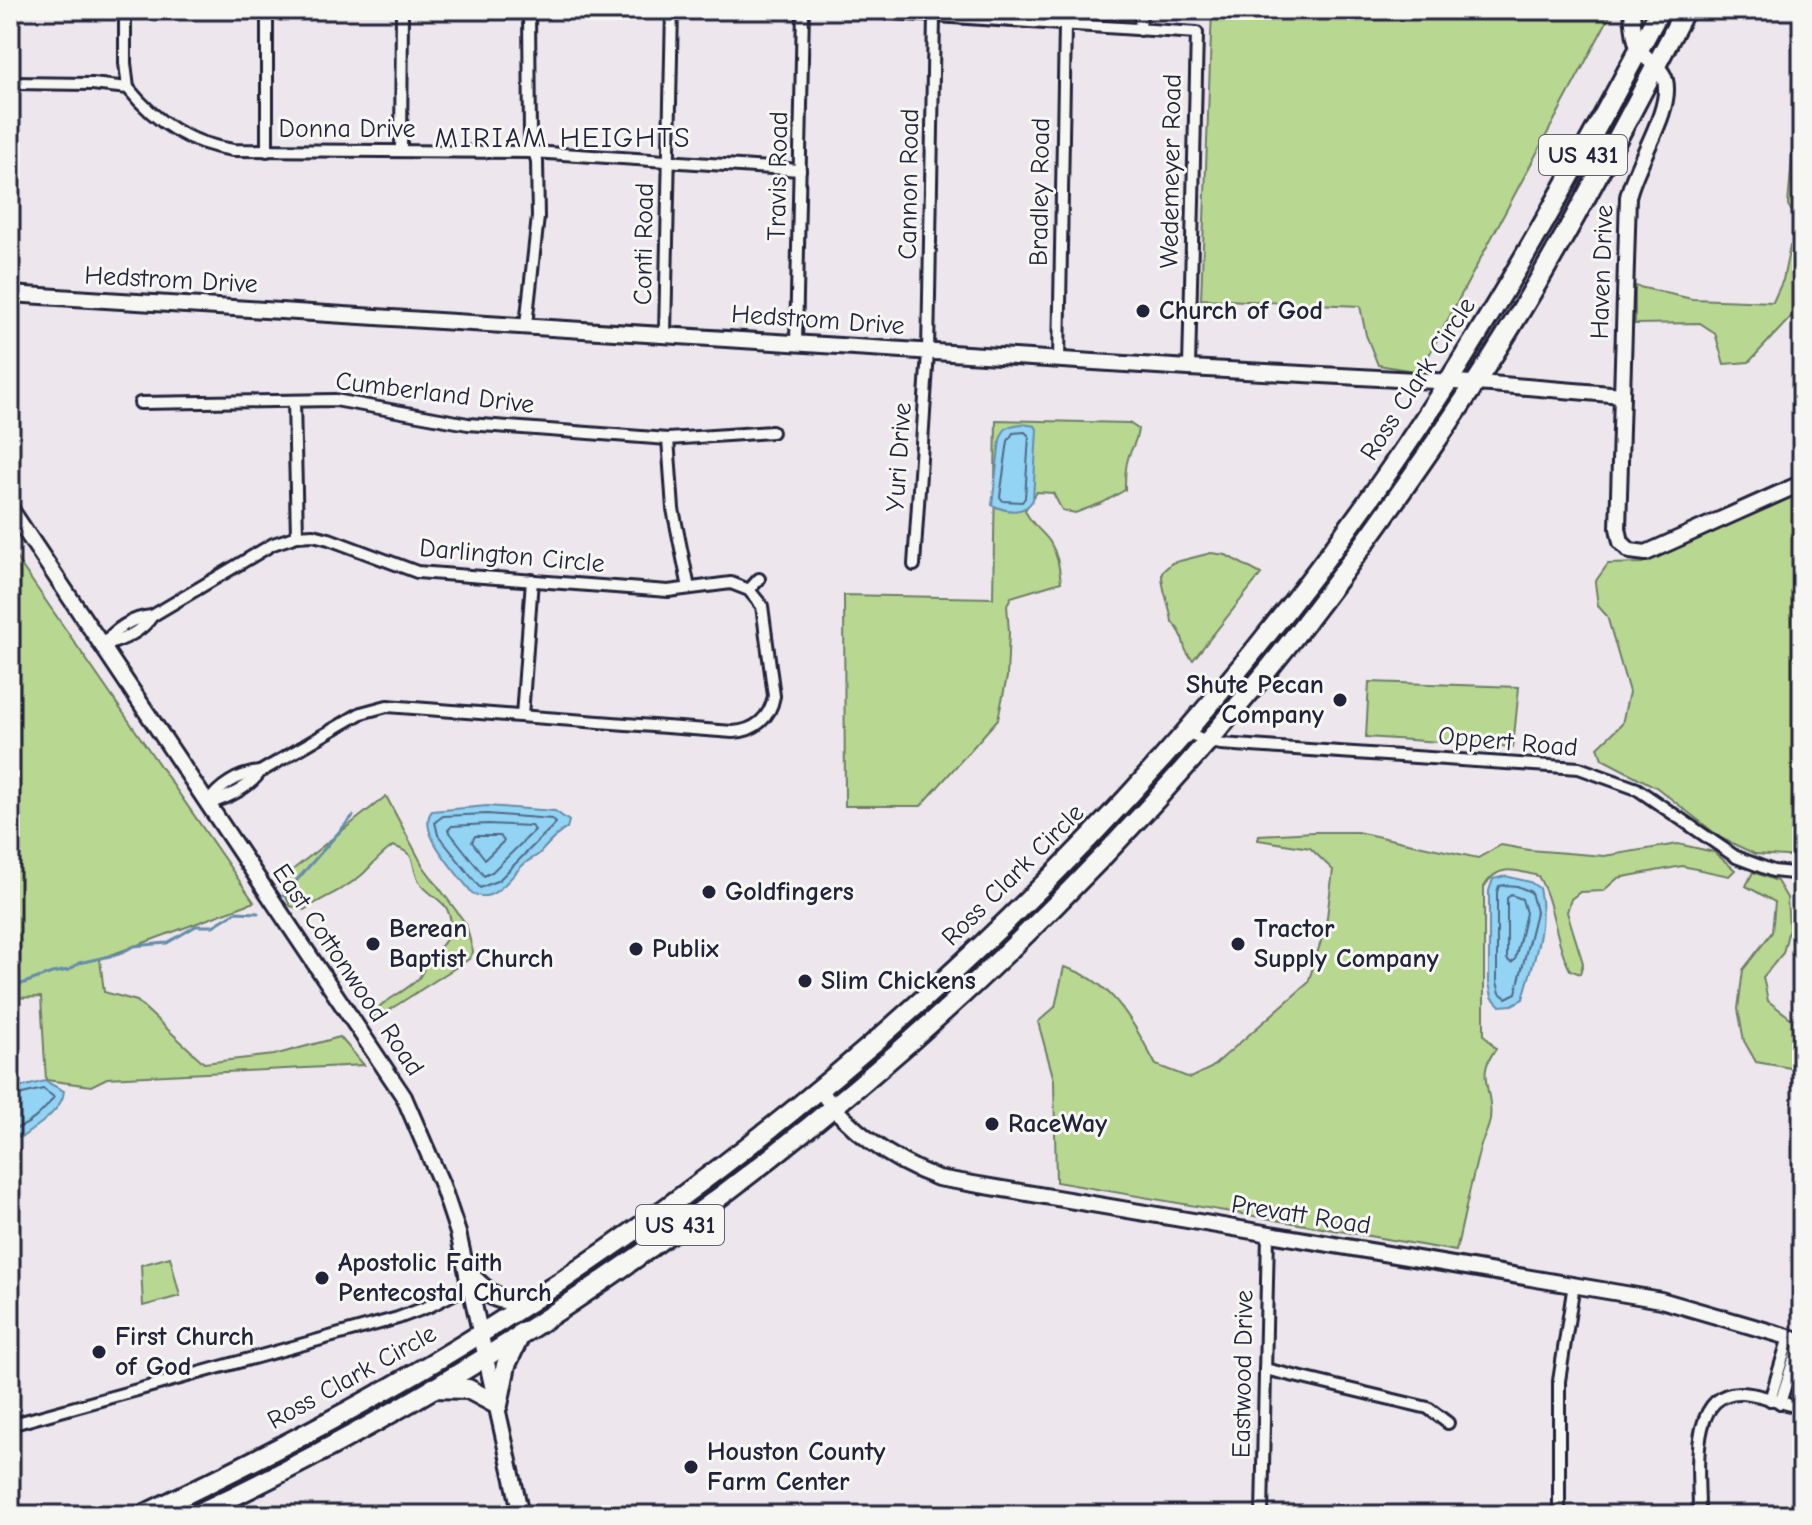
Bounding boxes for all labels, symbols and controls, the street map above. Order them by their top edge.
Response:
street label: Wedemeyer Road [1154,73,1188,269]
street label: Cannon Road [893,108,925,260]
street label: Travis Road [762,111,794,241]
street label: Donna Drive [279,114,415,144]
street label: Bradley Road [1024,118,1056,266]
district label: MIRIAM HEIGHTS [435,122,691,154]
road number: US 431 [1539,135,1627,175]
street label: Conti Road [628,183,660,305]
street label: Haven Drive [1585,204,1619,340]
street label: Hedstrom Drive [84,260,258,300]
street label: Ross Clark Circle [1354,292,1482,466]
place label: Church of God [1159,296,1323,326]
street label: Hedstrom Drive [730,299,906,341]
marker: Church of God [1134,302,1152,320]
street label: Cumberland Drive [334,366,536,420]
street label: Yuri Drive [880,401,918,513]
street label: Darlington Circle [418,533,606,579]
place label: Shute Pecan Company [1186,670,1324,730]
marker: Shute Pecan Company [1331,691,1349,709]
street label: Oppert Road [1437,721,1579,763]
street label: Ross Clark Circle [936,798,1090,952]
street label: East Cottonwood Road [266,858,430,1082]
place label: Goldfingers [725,877,854,907]
marker: Goldfingers [700,883,718,901]
place label: Berean Baptist Church [389,914,554,974]
place label: Tractor Supply Company [1254,914,1439,974]
place label: Publix [652,934,719,964]
marker: Berean Baptist Church [364,935,382,953]
marker: Tractor Supply Company [1229,935,1247,953]
marker: Publix [627,940,645,958]
place label: Slim Chickens [821,966,976,996]
marker: Slim Chickens [796,972,814,990]
place label: RaceWay [1008,1109,1107,1139]
marker: RaceWay [983,1115,1001,1133]
street label: Prevatt Road [1229,1189,1373,1241]
road number: US 431 [636,1205,724,1245]
place label: Apostolic Faith Pentecostal Church [338,1248,552,1308]
marker: Apostolic Faith Pentecostal Church [313,1269,331,1287]
street label: Eastwood Drive [1227,1290,1259,1458]
street label: Ross Clark Circle [262,1318,442,1436]
place label: First Church of God [115,1322,254,1382]
marker: First Church of God [90,1343,108,1361]
place label: Houston County Farm Center [707,1437,885,1497]
marker: Houston County Farm Center [682,1458,700,1476]

